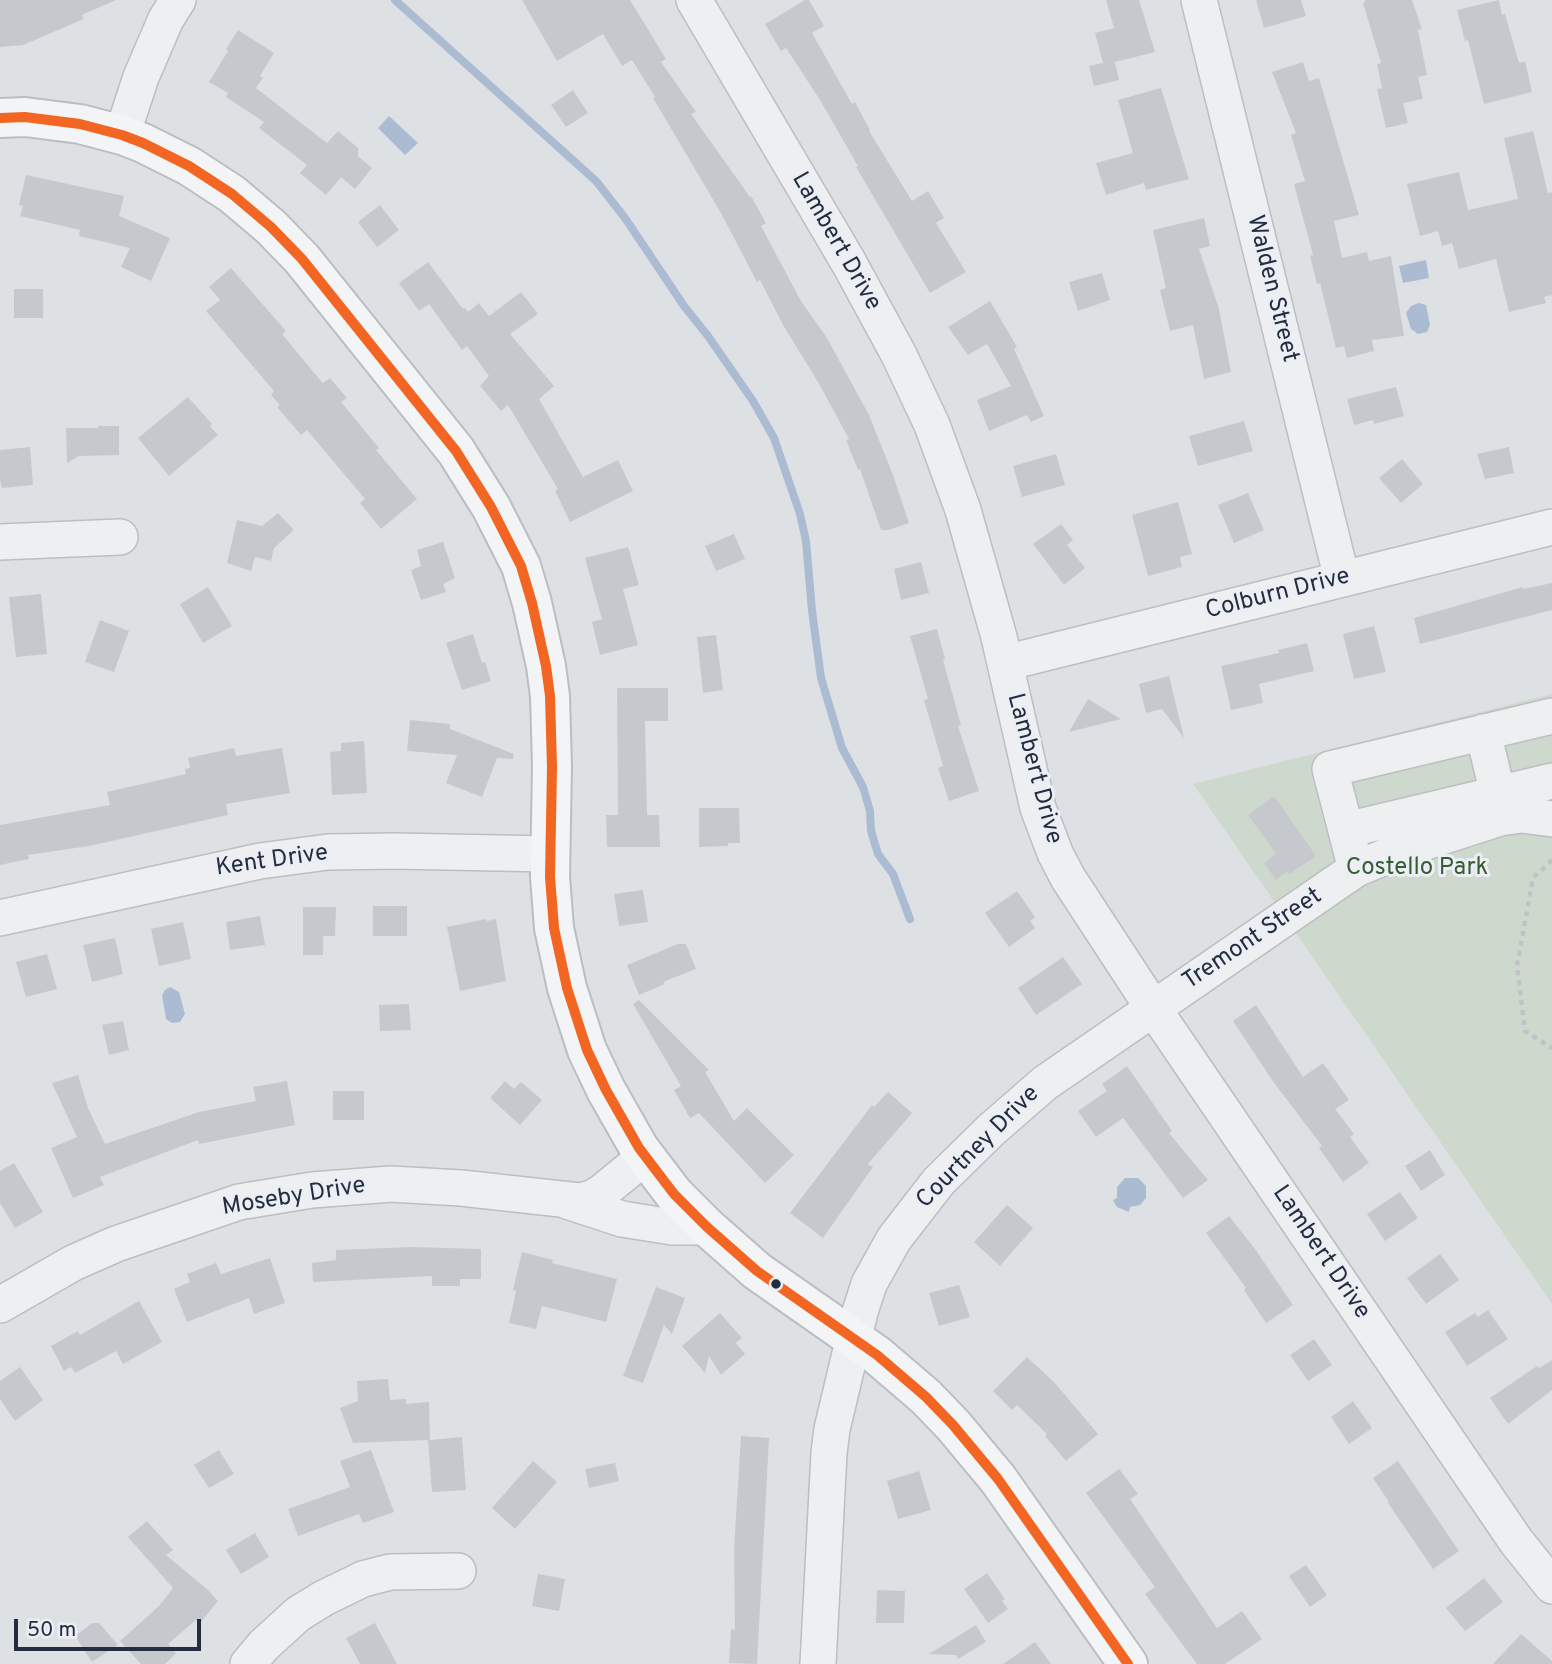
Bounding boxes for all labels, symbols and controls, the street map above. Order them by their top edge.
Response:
street label: Lambert Drive [784,168,886,316]
street label: Walden Street [1239,213,1303,365]
street label: Colburn Drive [1203,563,1353,627]
street label: Lambert Drive [999,690,1067,848]
street label: Kent Drive [214,840,330,884]
park label: Costello Park [1346,855,1488,883]
street label: Tremont Street [1178,883,1328,997]
street label: Courtney Drive [912,1081,1046,1215]
street label: Moseby Drive [220,1172,368,1224]
street label: Lambert Drive [1265,1181,1375,1325]
unlabelled marker [769,1277,783,1291]
scale bar [18,1604,205,1648]
text: 50 m [27,1617,76,1644]

